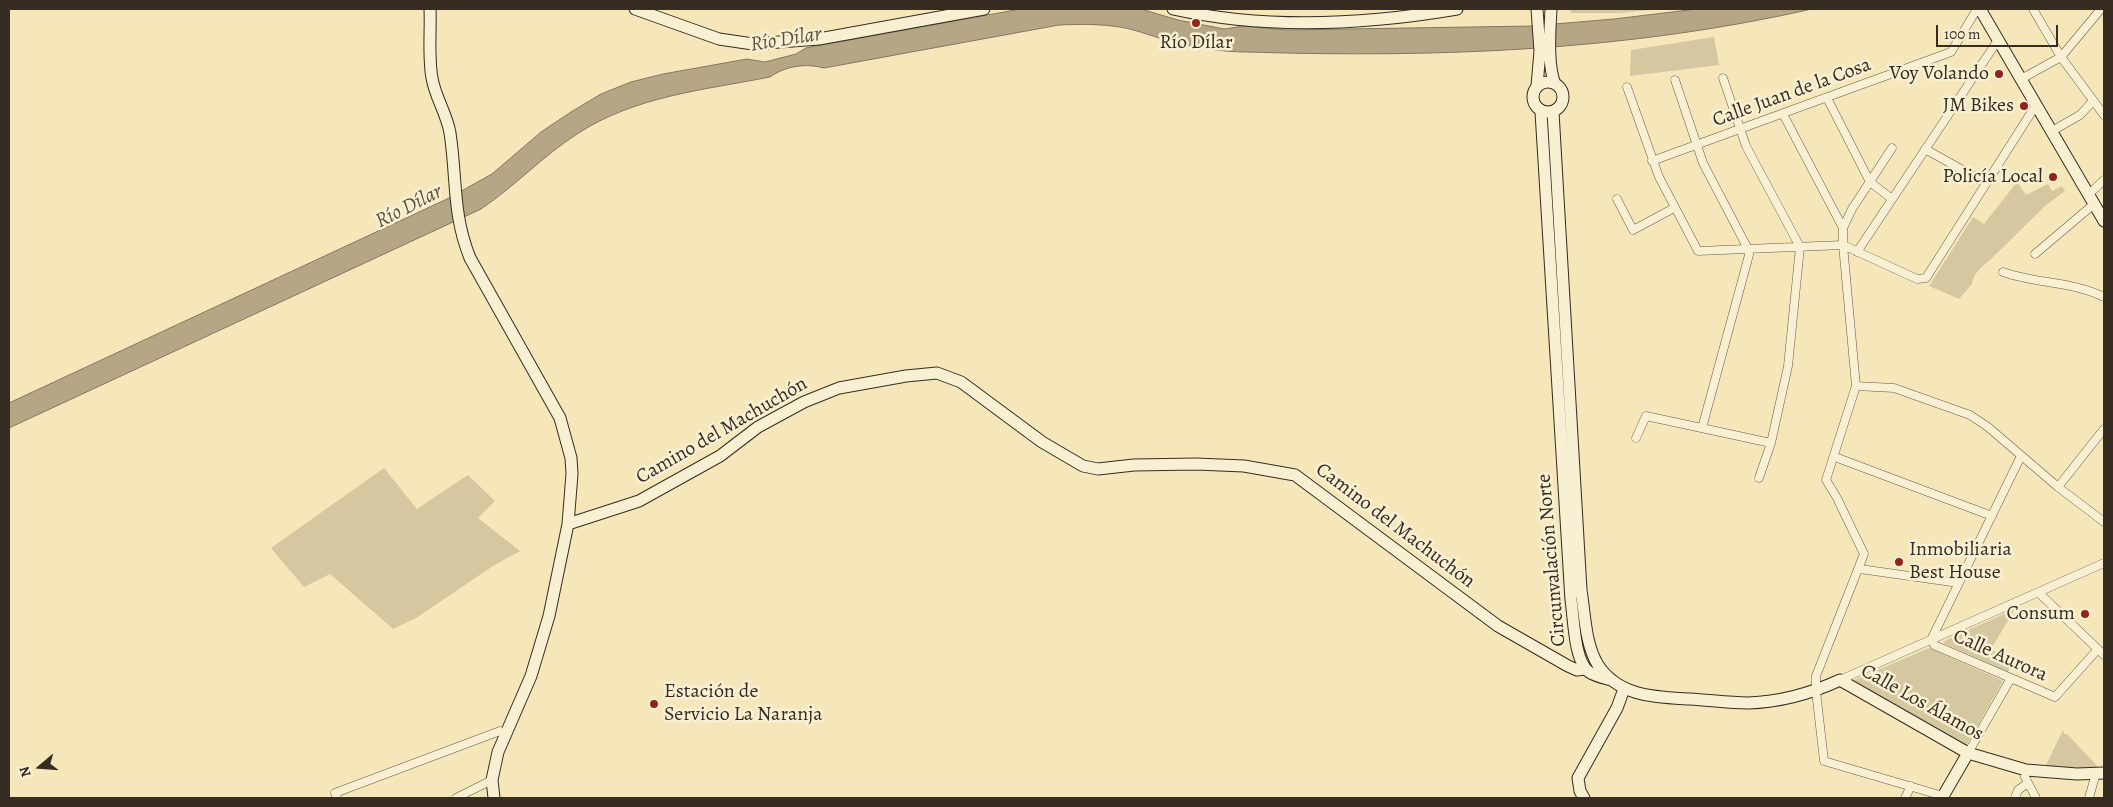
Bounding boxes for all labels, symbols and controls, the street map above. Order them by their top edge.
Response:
scale bar [1938,15,2060,47]
marker: Río Dílar [1190,17,1202,29]
water label: Río Dílar [749,22,823,58]
text: 100 m [1944,24,1981,44]
place label: Río Dílar [1159,31,1233,55]
street label: Calle Juan de la Cosa [1710,53,1874,133]
place label: Voy Volando [1889,62,1989,86]
marker: Voy Volando [1993,68,2005,80]
place label: JM Bikes [1943,94,2014,118]
marker: JM Bikes [2018,100,2030,112]
place label: Policía Local [1942,165,2043,189]
marker: Policía Local [2047,171,2059,183]
water label: Río Dílar [371,180,447,234]
street label: Camino del Machuchón [632,372,812,490]
street label: Camino del Machuchón [1310,458,1480,594]
street label: Circunvalación Norte [1532,473,1572,647]
place label: Inmobiliaria Best House [1909,538,2012,585]
marker: Inmobiliaria Best House [1893,556,1905,568]
place label: Consum [2006,602,2075,626]
marker: Consum [2079,608,2091,620]
street label: Calle Aurora [1949,625,2051,687]
street label: Calle Los Álamos [1856,659,1988,747]
place label: Estación de Servicio La Naranja [664,680,822,727]
marker: Estación de Servicio La Naranja [648,698,660,710]
north arrow [15,742,65,792]
text: N [15,764,36,780]

